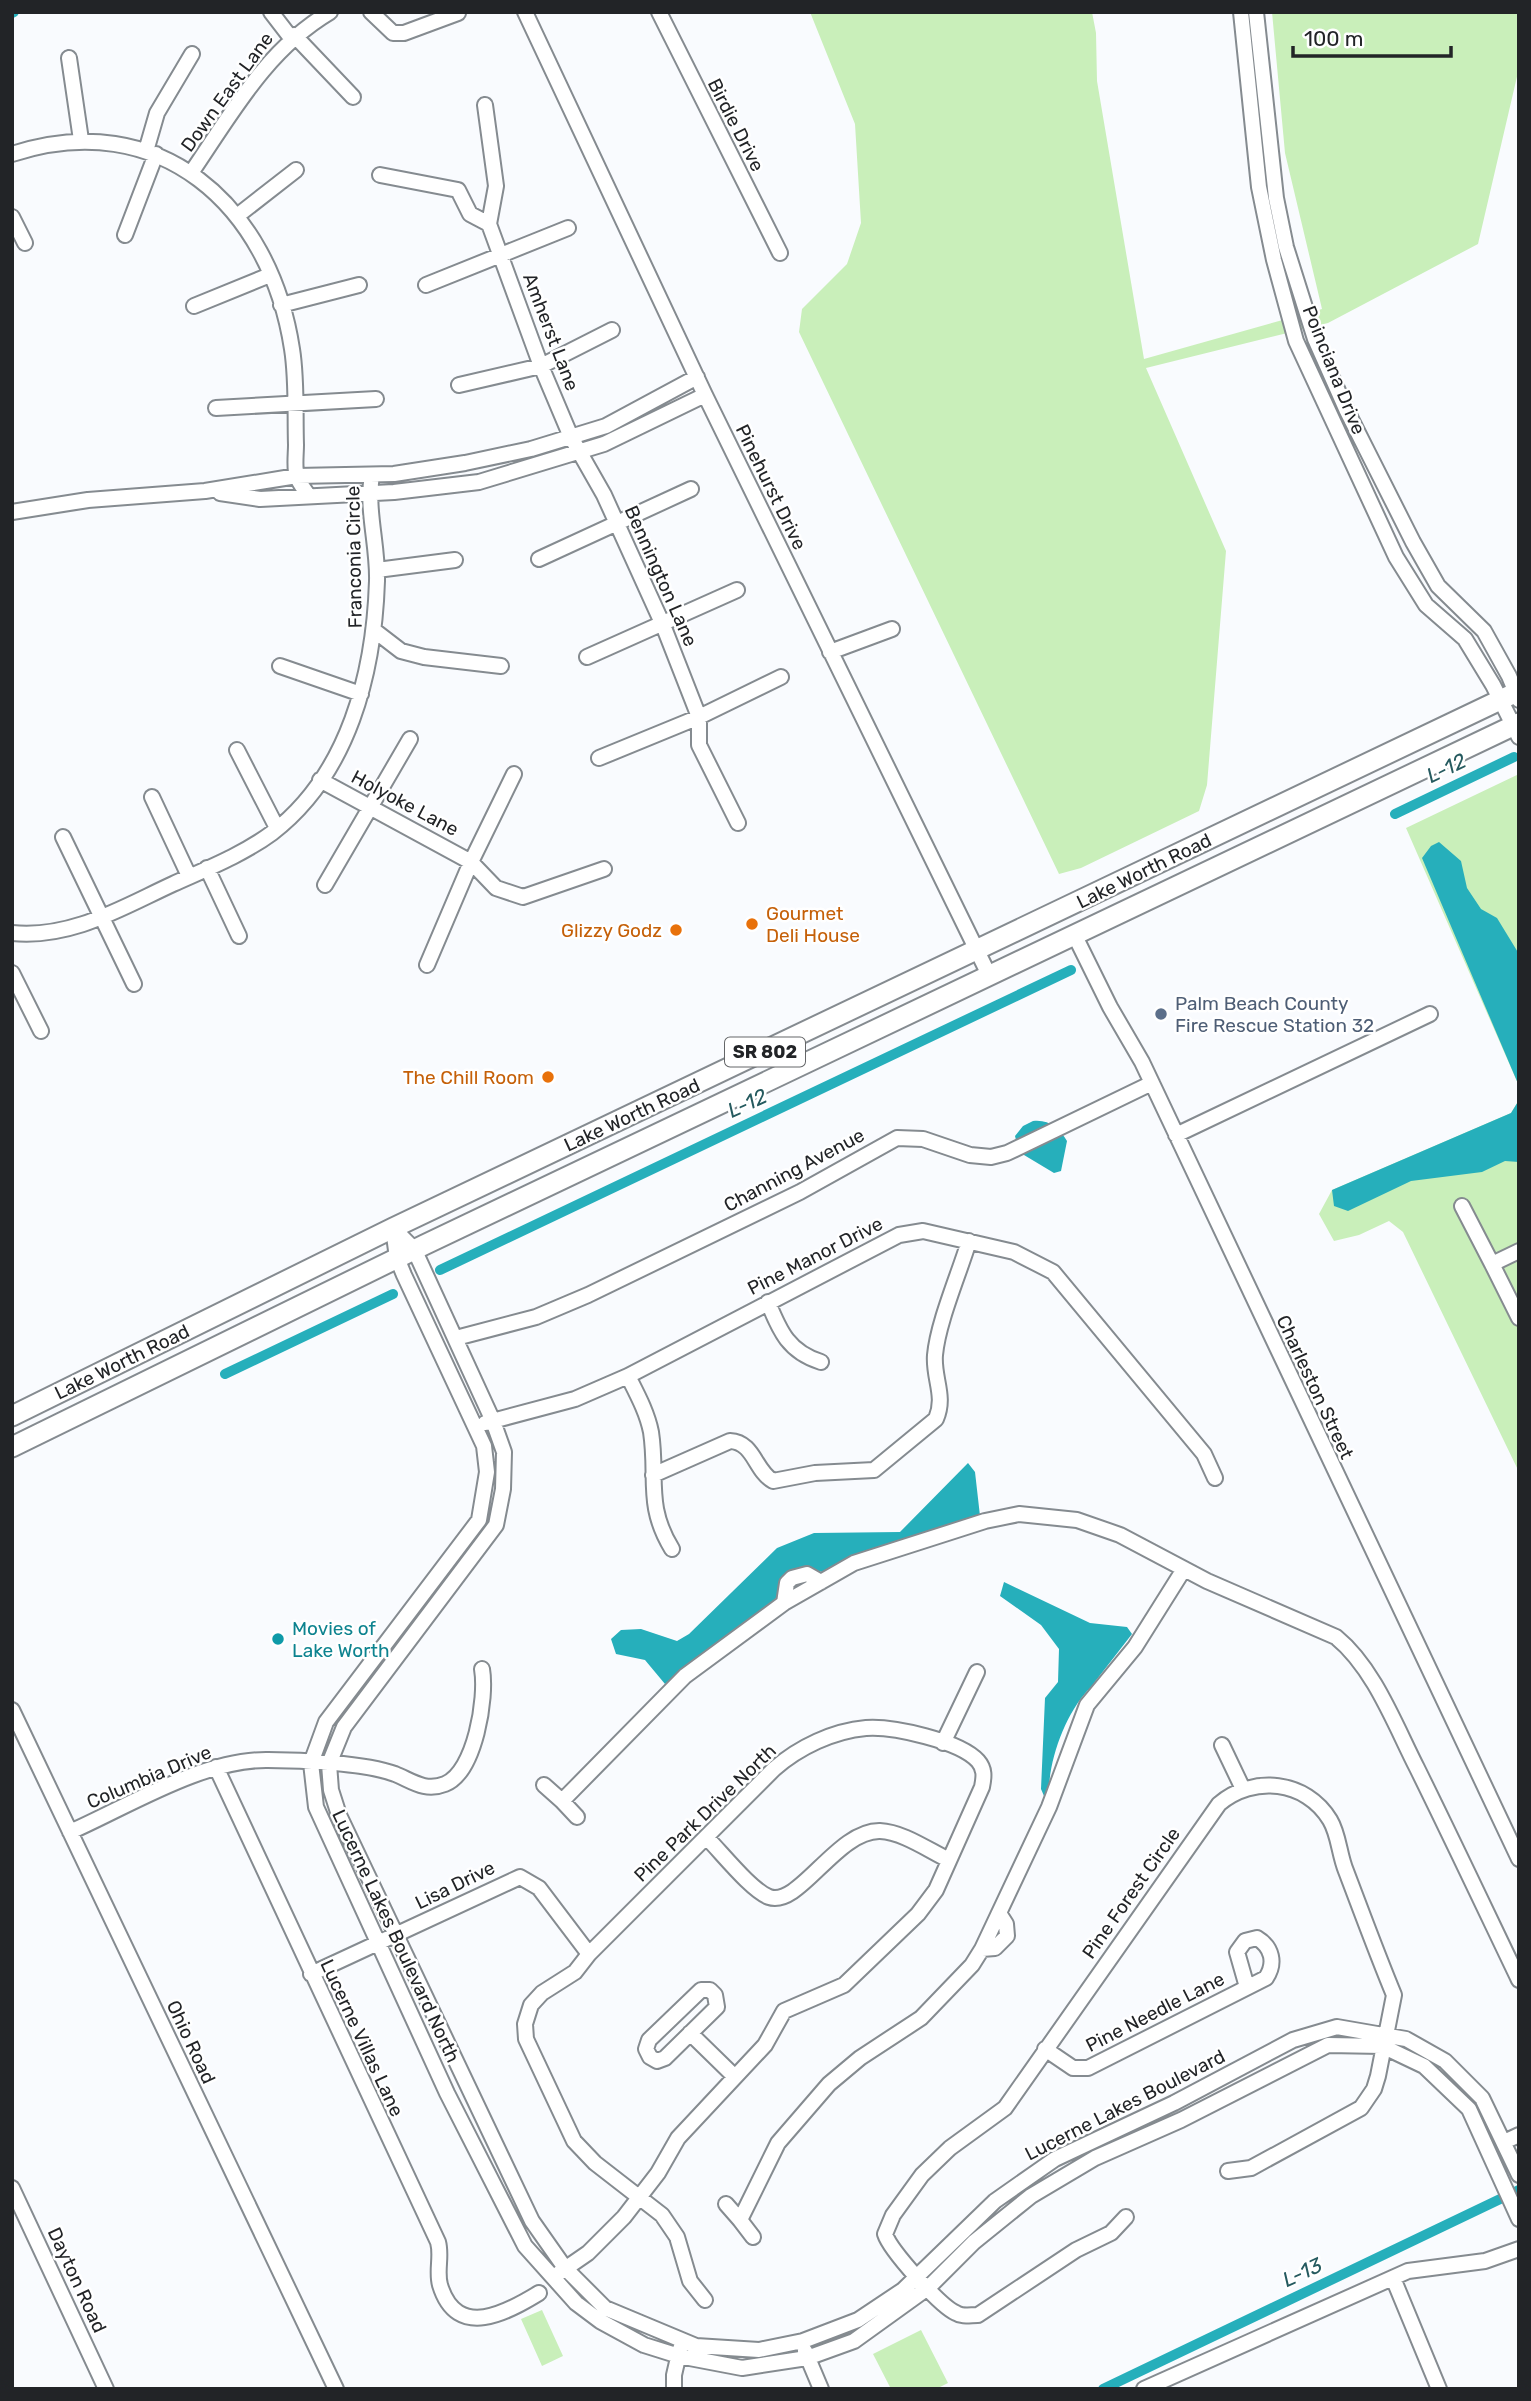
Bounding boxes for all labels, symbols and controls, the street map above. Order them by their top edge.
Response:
scale bar [1293,14,1450,58]
text: 100 m [1304,26,1363,51]
street label: Down East Lane [176,28,278,156]
street label: Birdie Drive [703,75,769,175]
street label: Amherst Lane [518,270,584,394]
street label: Poinciana Drive [1298,302,1370,438]
street label: Pinehurst Drive [731,421,811,553]
street label: Franconia Circle [341,486,367,628]
street label: Bennington Lane [620,502,702,650]
water label: L-12 [1422,748,1470,788]
street label: Holyoke Lane [347,765,463,841]
street label: Lake Worth Road [1073,828,1215,914]
place label: Gourmet Deli House [766,902,860,947]
marker: Gourmet Deli House [744,916,760,932]
place label: Glizzy Godz [561,919,662,942]
marker: Glizzy Godz [668,922,684,938]
place label: Palm Beach County Fire Rescue Station 32 [1175,992,1374,1037]
marker: Palm Beach County Fire Rescue Station 32 [1153,1006,1169,1022]
road number: SR 802 [725,1037,805,1066]
place label: The Chill Room [403,1066,534,1089]
marker: The Chill Room [540,1069,556,1085]
street label: Lake Worth Road [560,1073,704,1157]
water label: L-12 [723,1083,771,1123]
street label: Channing Avenue [720,1123,868,1217]
street label: Pine Manor Drive [743,1212,887,1300]
street label: Charleston Street [1272,1311,1359,1463]
street label: Lake Worth Road [51,1319,193,1405]
place label: Movies of Lake Worth [292,1617,389,1662]
marker: Movies of Lake Worth [270,1631,286,1647]
street label: Pine Park Drive North [629,1739,781,1887]
street label: Columbia Drive [83,1740,215,1814]
street label: Lucerne Lakes Boulevard North [327,1806,465,2066]
street label: Pine Forest Circle [1077,1823,1185,1963]
street label: Lisa Drive [411,1856,499,1914]
street label: Lucerne Villas Lane [315,1956,409,2120]
street label: Pine Needle Lane [1082,1967,1228,2057]
street label: Ohio Road [162,1997,220,2087]
street label: Lucerne Lakes Boulevard [1021,2044,1229,2166]
street label: Dayton Road [43,2224,111,2336]
water label: L-13 [1278,2252,1326,2292]

